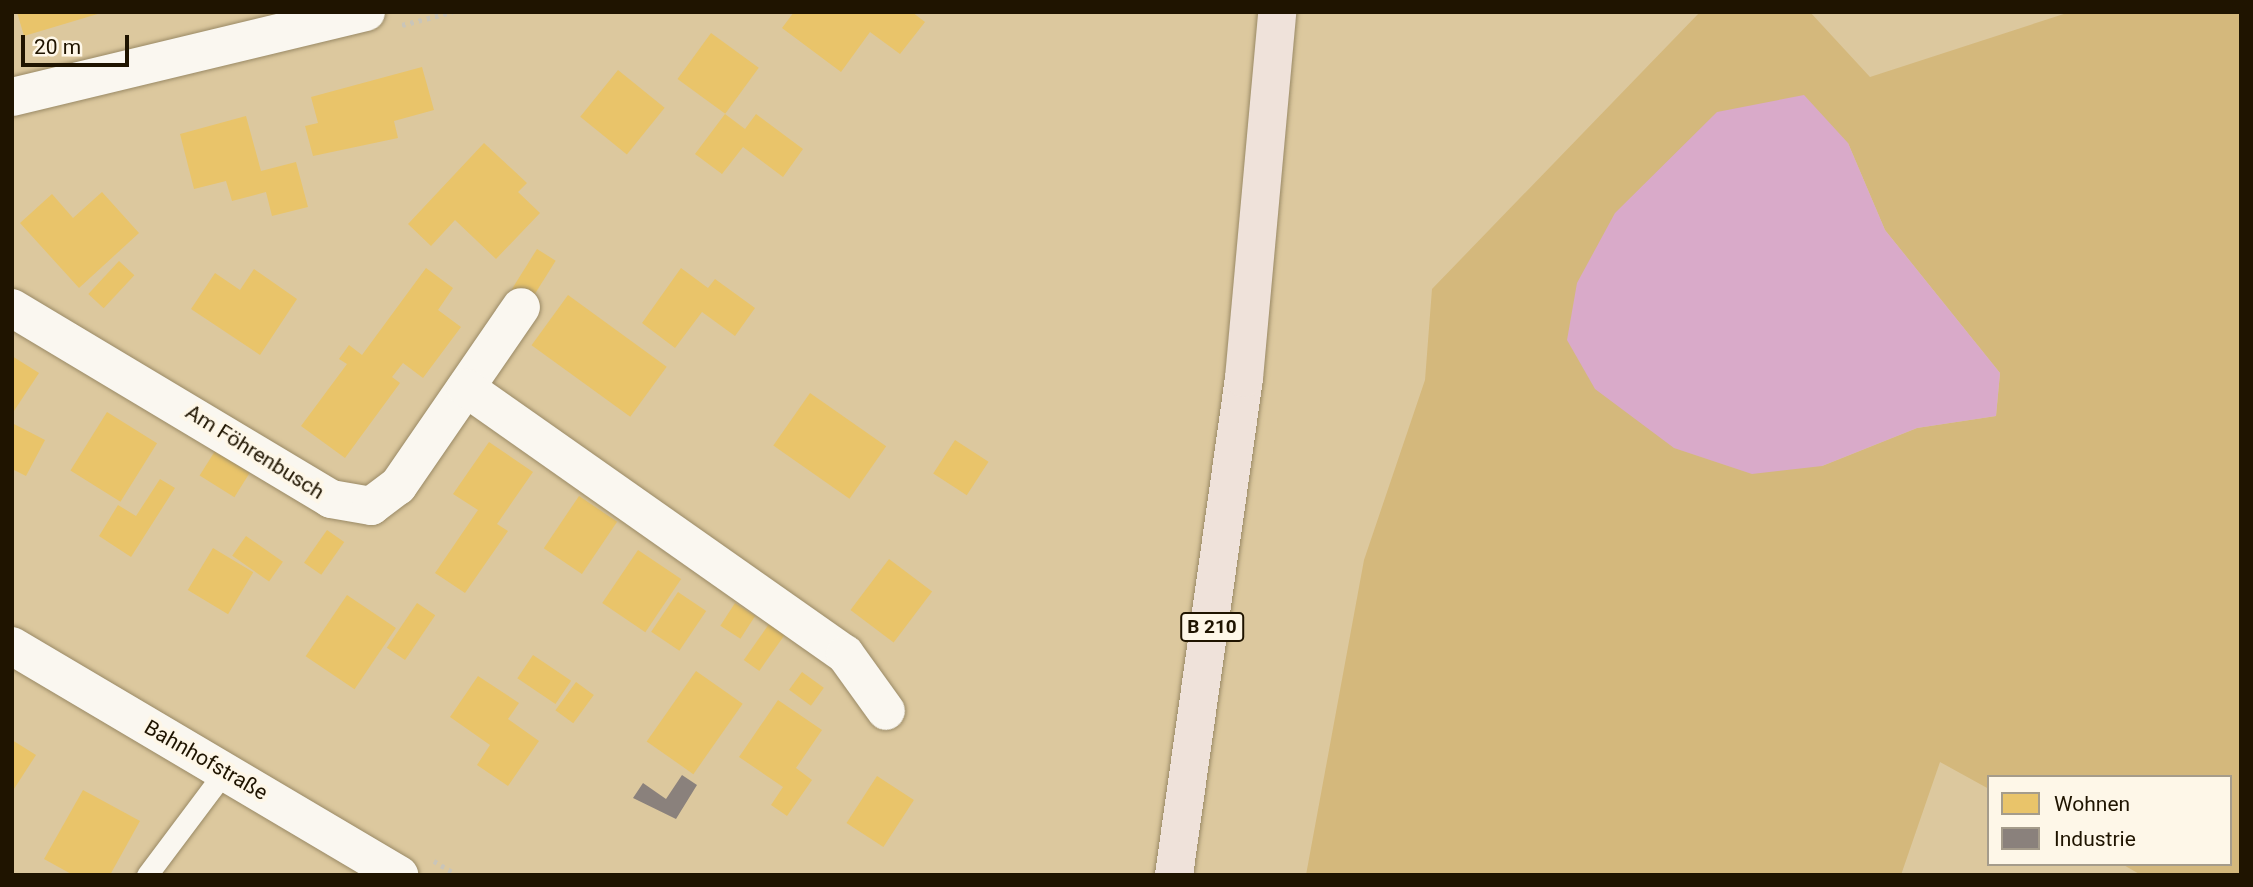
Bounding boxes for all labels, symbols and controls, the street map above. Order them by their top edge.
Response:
scale bar [24,21,133,65]
text: 20 m [34,35,81,59]
street label: Am Föhrenbusch [181,399,329,505]
road number: B 210 [1179,612,1245,642]
street label: Bahnhofstraße [140,715,272,805]
legend [1987,775,2232,866]
text: Wohnen [2054,792,2130,816]
text: Industrie [2054,827,2136,851]

